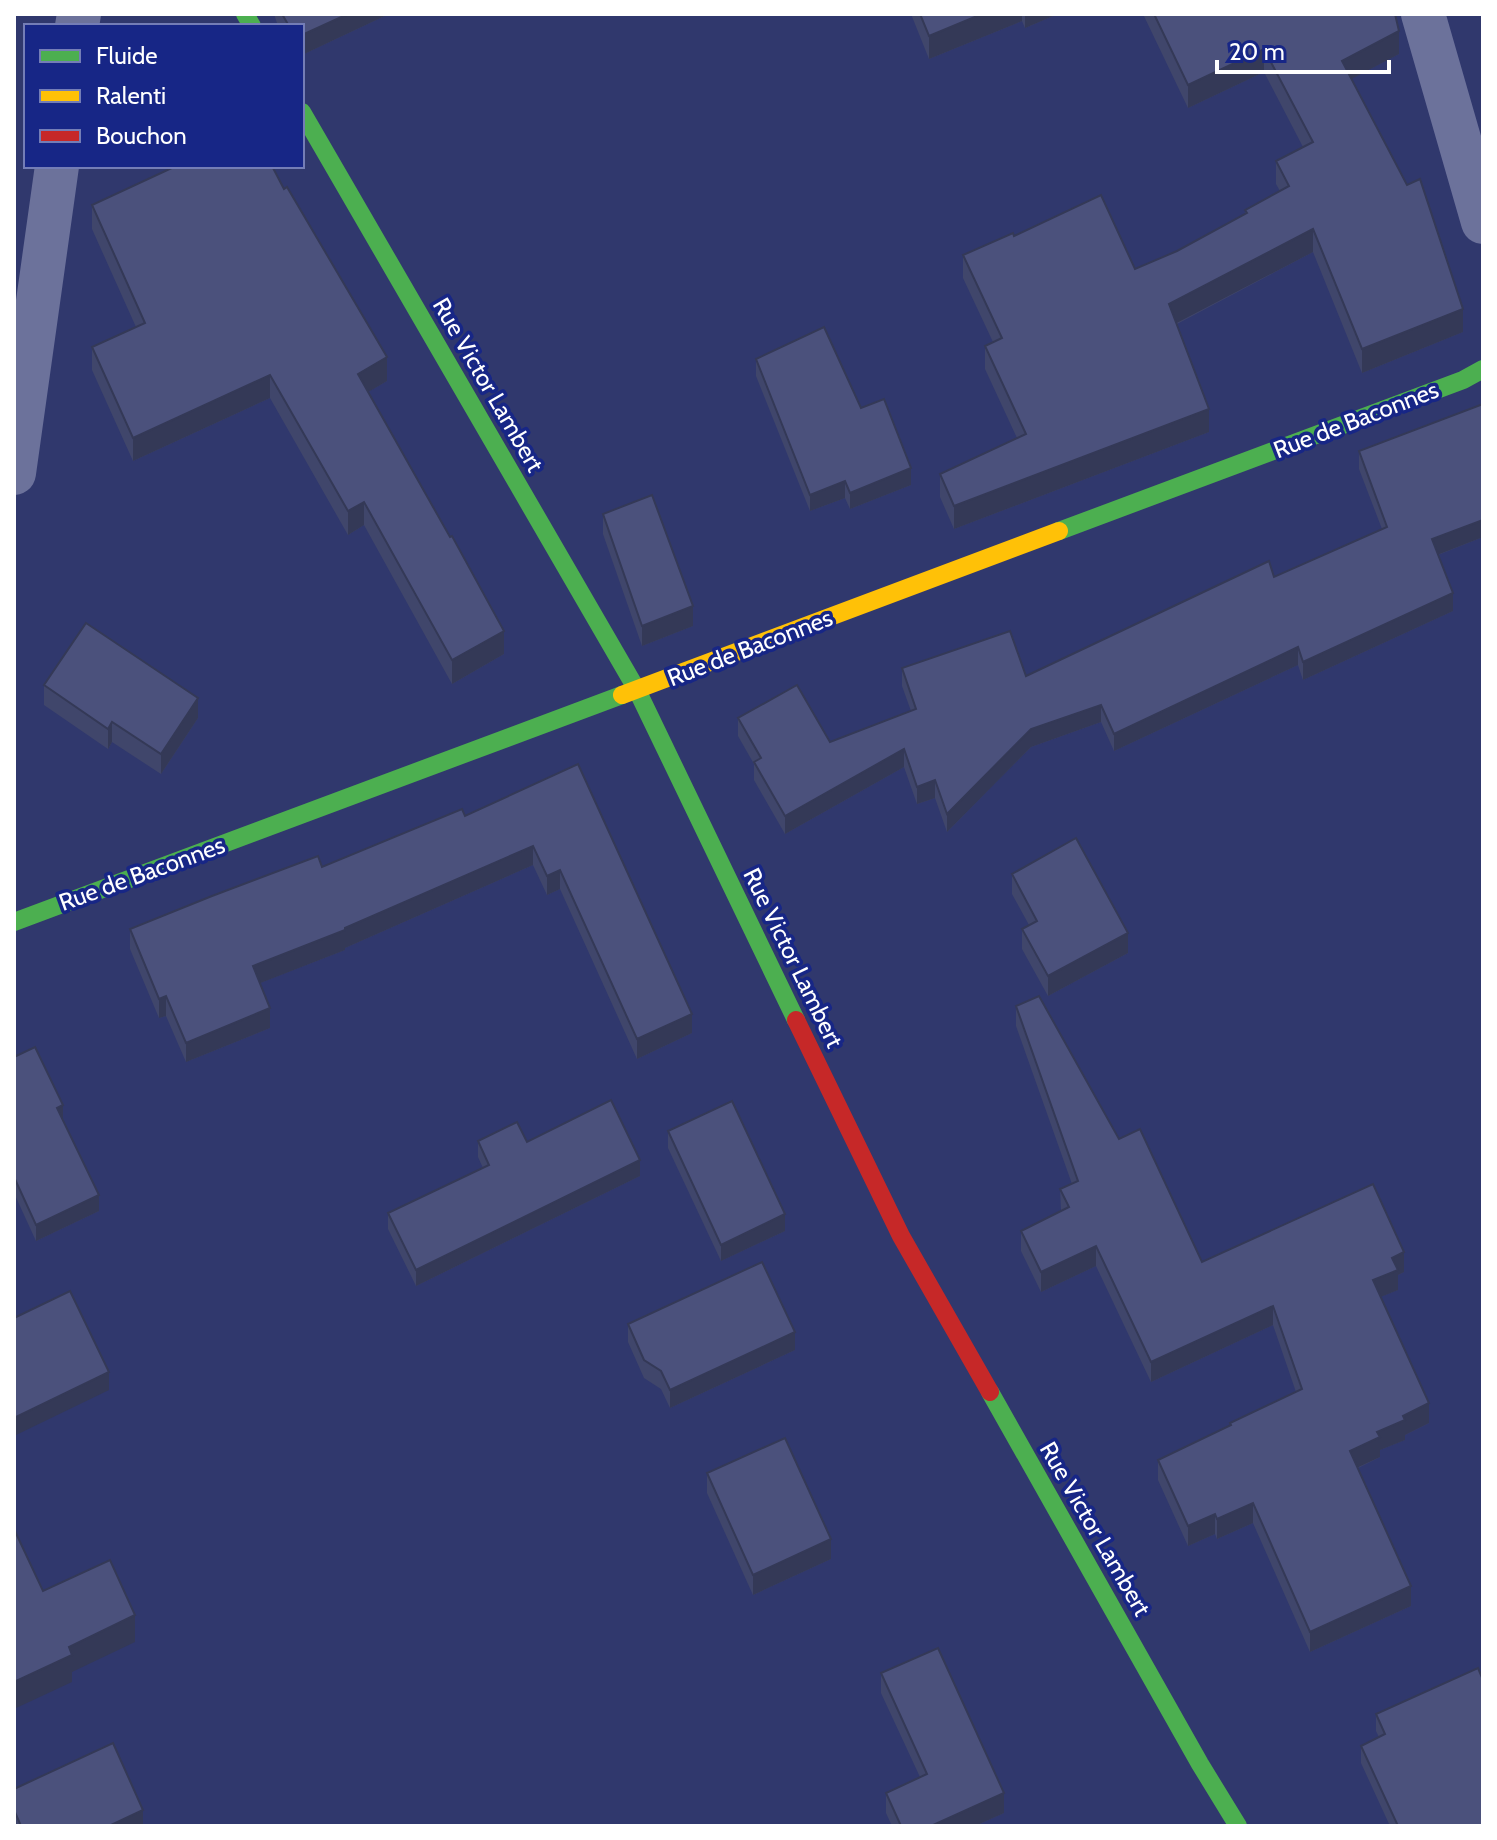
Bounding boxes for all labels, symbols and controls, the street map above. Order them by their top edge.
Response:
legend [24,24,304,168]
scale bar [1217,24,1389,74]
text: 20 m [1229,37,1285,66]
text: Fluide [96,41,158,70]
text: Ralenti [96,81,166,110]
text: Bouchon [96,121,187,150]
street label: Rue Victor Lambert [427,293,550,477]
street label: Rue de Baconnes [1269,375,1442,464]
street label: Rue de Baconnes [663,603,836,692]
street label: Rue de Baconnes [55,830,229,917]
street label: Rue Victor Lambert [737,863,849,1052]
street label: Rue Victor Lambert [1034,1437,1157,1621]

